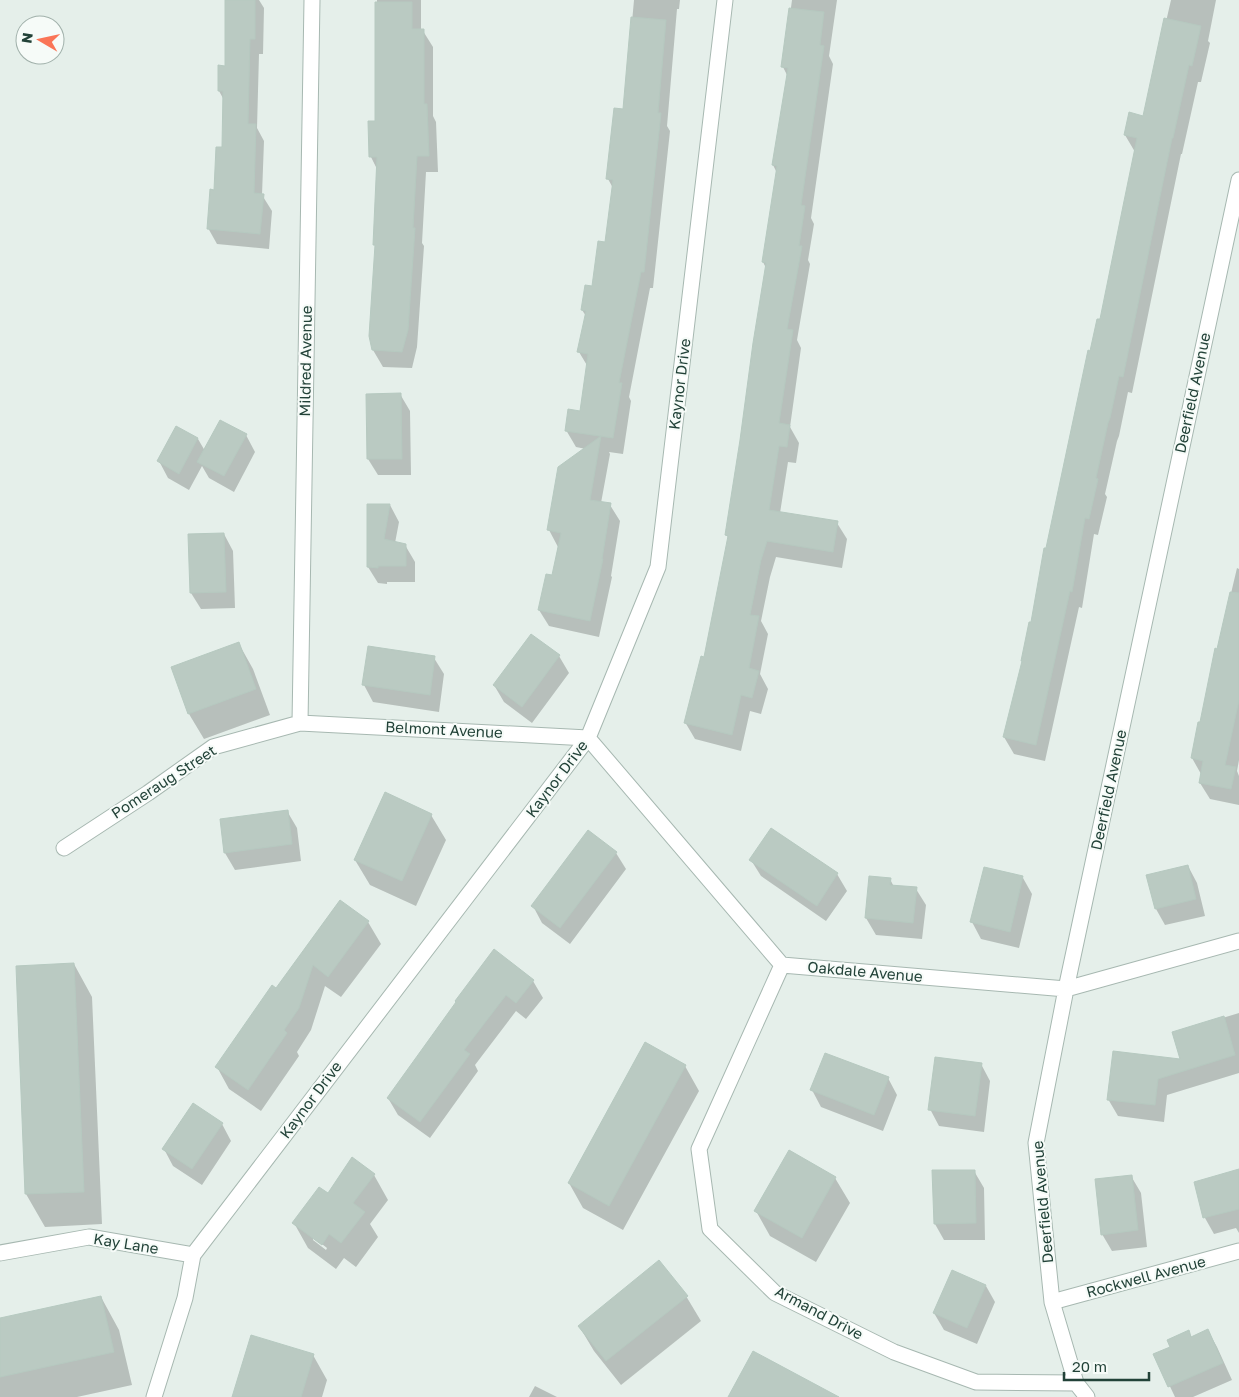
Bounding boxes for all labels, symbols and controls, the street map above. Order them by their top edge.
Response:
north arrow [15,15,65,65]
text: N [17,31,36,44]
street label: Mildred Avenue [295,305,315,417]
street label: Deerfield Avenue [1170,331,1214,455]
street label: Kaynor Drive [664,337,694,431]
street label: Belmont Avenue [385,717,504,741]
street label: Deerfield Avenue [1086,728,1130,852]
street label: Kaynor Drive [521,736,591,820]
street label: Pomeraug Street [108,741,219,822]
street label: Oakdale Avenue [807,957,924,985]
street label: Kaynor Drive [275,1057,345,1141]
street label: Deerfield Avenue [1028,1140,1056,1264]
street label: Kay Lane [92,1229,160,1257]
street label: Rockwell Avenue [1084,1251,1208,1301]
street label: Armand Drive [772,1281,867,1343]
scale bar [1064,1350,1149,1382]
text: 20 m [1072,1357,1107,1375]

